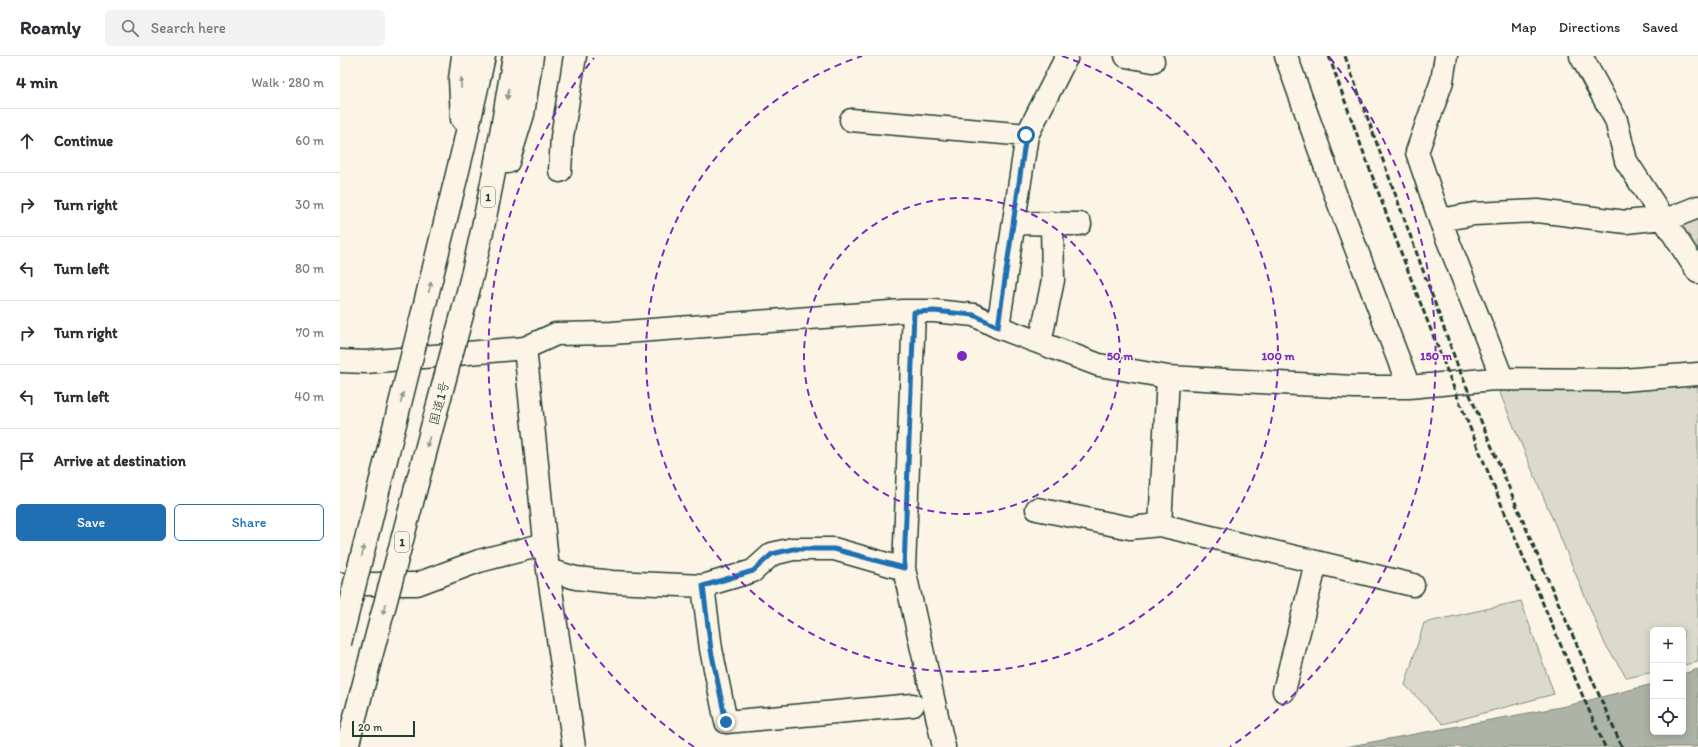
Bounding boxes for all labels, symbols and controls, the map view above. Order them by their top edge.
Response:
search box [105,10,385,46]
text: Roamly [20,16,81,39]
icon: search [119,17,141,39]
text: Search here [151,19,226,37]
text: Map [1511,19,1537,36]
text: Directions [1559,19,1620,36]
text: Saved [1642,19,1678,36]
text: 4 min [16,72,58,92]
text: Walk · 280 m [251,75,324,90]
one-way arrow [458,76,464,89]
one-way arrow [505,88,511,101]
route start [1017,126,1035,144]
icon: ahead [16,130,38,152]
text: Continue [54,132,113,150]
text: 60 m [295,133,324,148]
road number: 1 [481,187,495,207]
icon: right [16,194,38,216]
text: Turn right [54,196,118,214]
text: 30 m [295,197,324,212]
icon: left [16,258,38,280]
text: Turn left [54,260,109,278]
text: 80 m [295,261,324,276]
one-way arrow [427,280,433,293]
icon: right [16,322,38,344]
text: Turn right [54,324,118,342]
text: 70 m [296,325,324,340]
centre of rings [955,349,969,363]
text: 50 m [1107,349,1134,363]
text: 100 m [1261,349,1295,363]
text: 150 m [1420,349,1453,363]
street label: 国道1号 [426,379,452,427]
icon: left [16,386,38,408]
text: Turn left [54,388,109,406]
text: 40 m [294,389,324,404]
one-way arrow [399,391,405,403]
one-way arrow [425,436,431,449]
icon: arrive [16,450,38,472]
text: Arrive at destination [54,452,186,470]
button: Save [16,504,166,541]
button: Share [174,504,324,541]
road number: 1 [395,532,409,552]
one-way arrow [361,544,367,557]
one-way arrow [381,602,387,615]
map controls [1650,627,1686,735]
button: + [1650,627,1686,663]
button: − [1650,663,1686,699]
button: locate [1650,699,1686,735]
route end [717,713,735,731]
scale bar [352,719,415,738]
text: 20 m [358,721,382,734]

